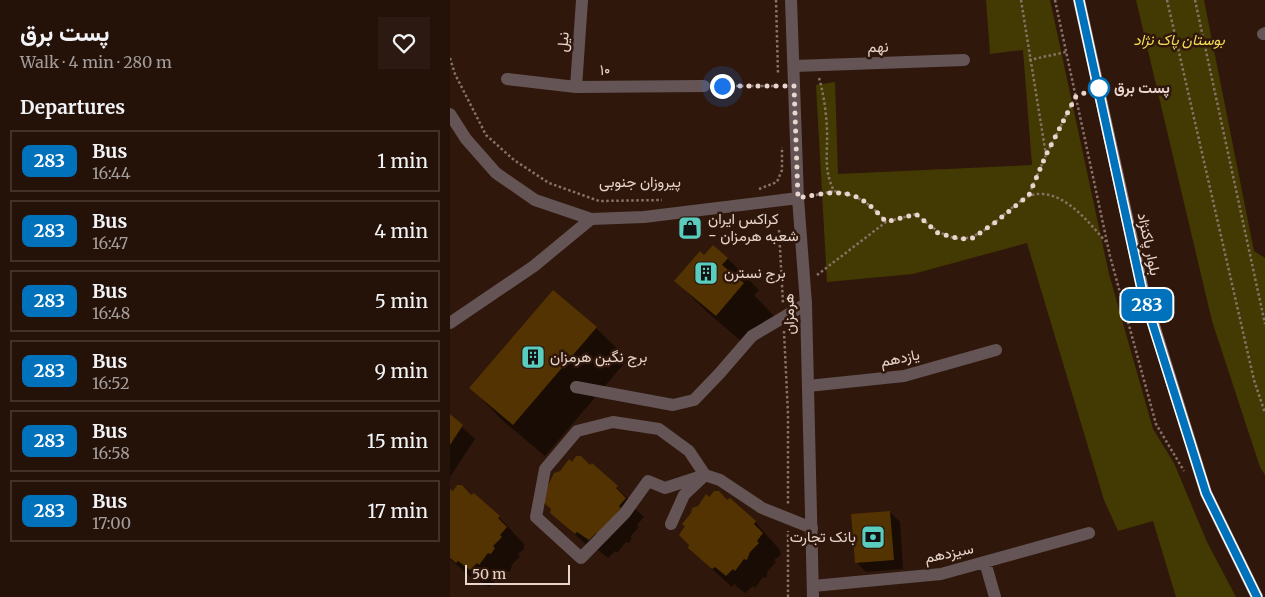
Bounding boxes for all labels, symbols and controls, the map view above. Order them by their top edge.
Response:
text: پست برق [20,17,109,48]
button: heart [378,17,430,69]
park label: بوستان پاک نژاد [1133,30,1225,50]
street label: نیل [552,31,573,53]
street label: نهم [867,37,889,57]
text: Walk · 4 min · 280 m [20,52,172,72]
street label: ۱۰ [600,60,610,79]
your location [710,74,735,99]
marker: پست برق [1088,77,1110,99]
place label: پست برق [1114,78,1170,98]
text: Departures [20,95,125,119]
text: Bus [92,139,127,163]
text: 283 [34,149,65,172]
text: 1 min [377,149,428,173]
text: 16:44 [92,163,131,183]
street label: پیروزان جنوبی [599,172,681,192]
text: Bus [92,209,127,233]
place label: کراکس ایران - شعبه هرمزان [708,209,799,245]
street label: بلوار پاکنژاد [1133,211,1165,277]
shop icon: کراکس ایران - شعبه هرمزان [677,215,703,241]
text: 283 [34,219,65,242]
text: 4 min [374,219,428,243]
text: 16:47 [92,233,128,253]
building icon: برج نسترن [693,260,719,286]
place label: برج نسترن [724,263,786,284]
text: Bus [92,279,127,303]
text: 283 [34,289,65,312]
text: 5 min [375,289,428,313]
line badge: 283 [1118,289,1176,321]
street label: هرمزان [778,293,799,335]
text: 283 [1131,293,1163,316]
text: 16:48 [92,303,130,323]
building icon: برج نگین هرمزان [520,344,546,370]
street label: یازدهم [879,344,921,372]
place label: برج نگین هرمزان [550,347,648,368]
text: Bus [92,349,127,373]
text: 283 [34,359,65,382]
text: 9 min [374,359,428,383]
text: 16:52 [92,373,129,393]
text: Bus [92,419,127,443]
text: 283 [34,429,65,452]
text: 15 min [367,429,428,453]
text: 16:58 [92,443,130,463]
text: Bus [92,489,127,513]
text: 283 [34,499,65,522]
text: 17 min [368,499,428,523]
text: 17:00 [92,513,131,533]
bank icon: بانک تجارت [860,524,886,550]
place label: بانک تجارت [790,527,856,546]
street label: سیزدهم [923,538,975,568]
scale bar [465,562,570,585]
text: 50 m [472,565,506,583]

